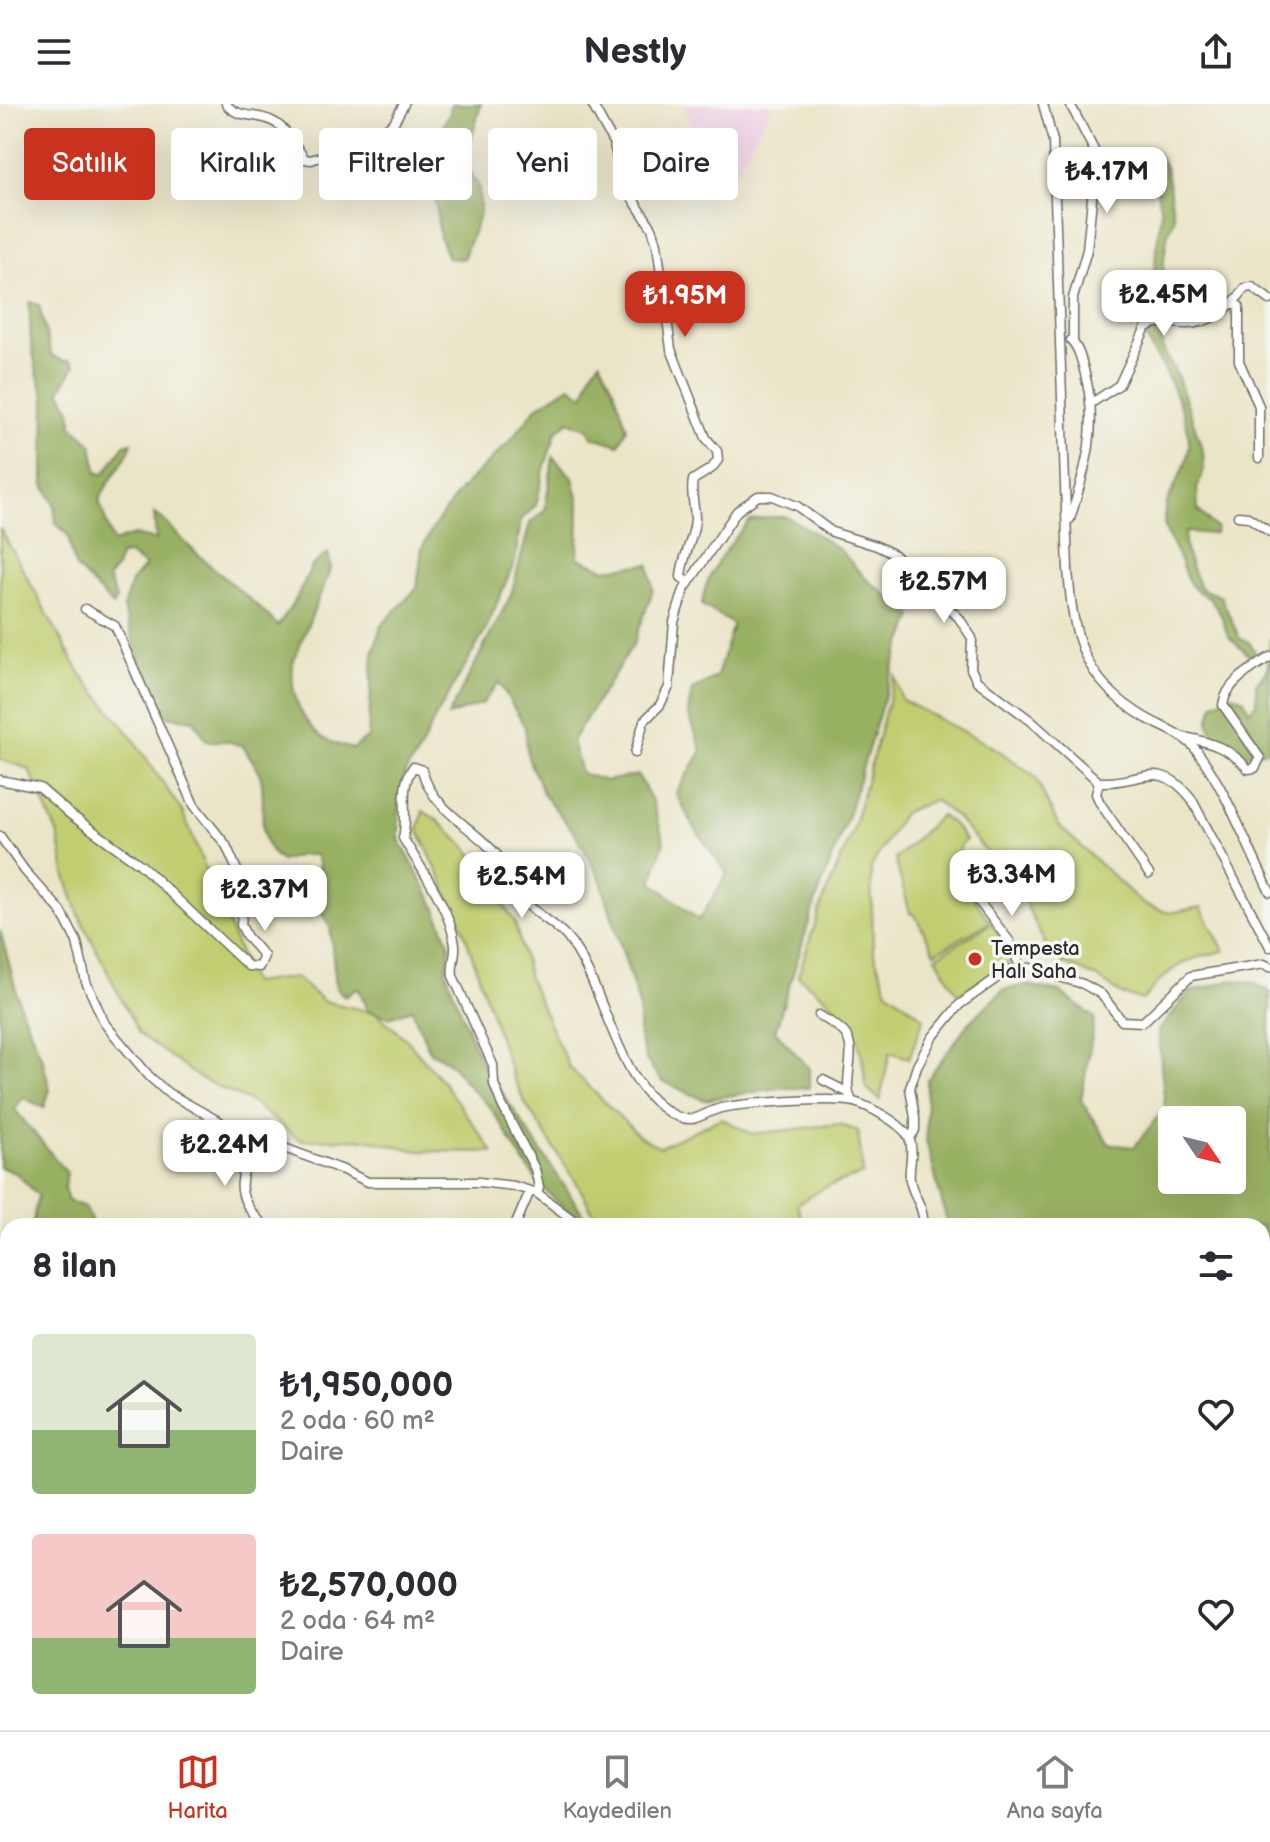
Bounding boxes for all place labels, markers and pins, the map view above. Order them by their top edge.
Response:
pin: ₺4.17M [1042,147,1172,215]
pin: ₺2.45M [1099,270,1229,338]
pin: ₺1.95M [620,271,750,339]
pin: ₺2.57M [879,557,1009,625]
pin: ₺3.34M [947,850,1077,918]
pin: ₺2.54M [457,852,587,920]
pin: ₺2.37M [200,865,330,933]
place label: Tempesta Halı Saha [991,937,1080,984]
marker: Tempesta Halı Saha [966,950,984,968]
pin: ₺2.24M [160,1120,290,1188]

